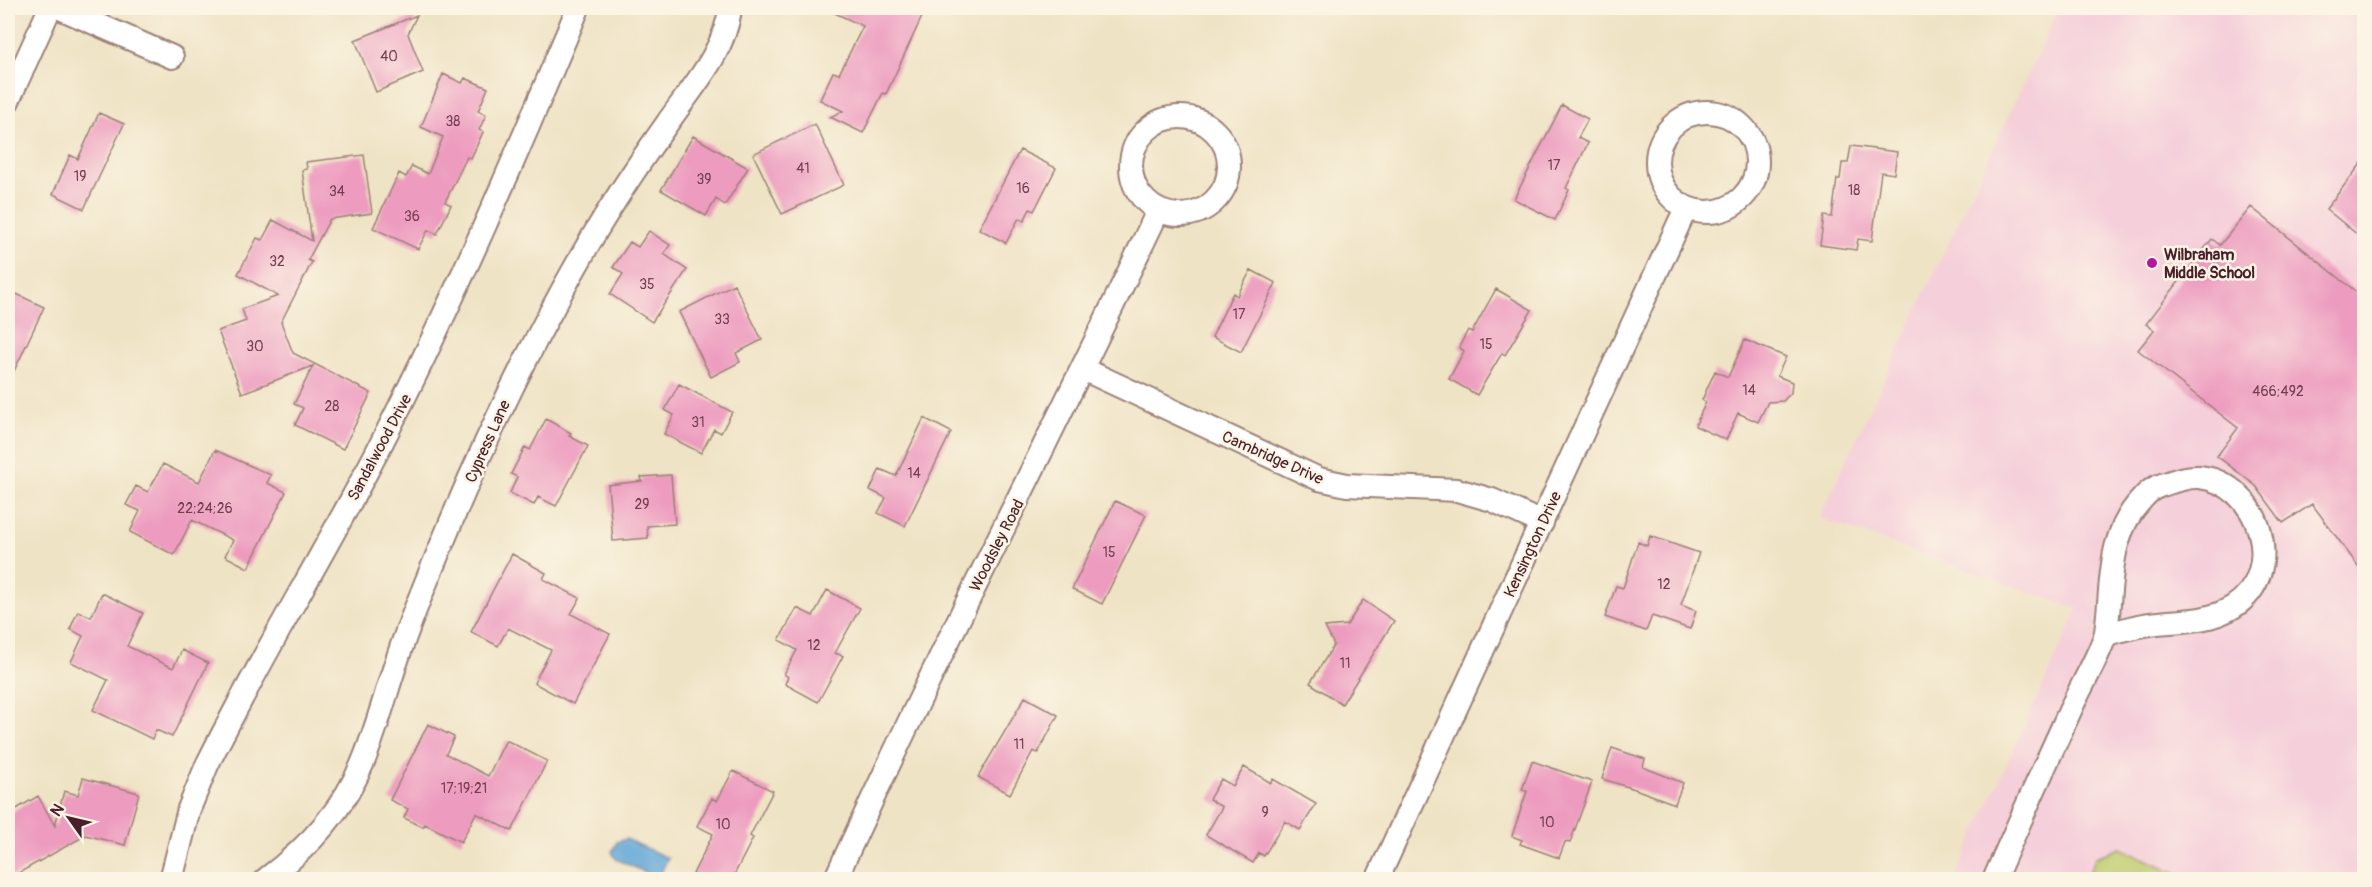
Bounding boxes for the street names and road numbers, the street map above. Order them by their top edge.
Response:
street label: Sandalwood Drive [343,391,416,504]
street label: Cypress Lane [461,397,515,486]
street label: Cambridge Drive [1219,427,1327,489]
street label: Kensington Drive [1500,488,1566,601]
street label: Woodsley Road [965,496,1029,595]

